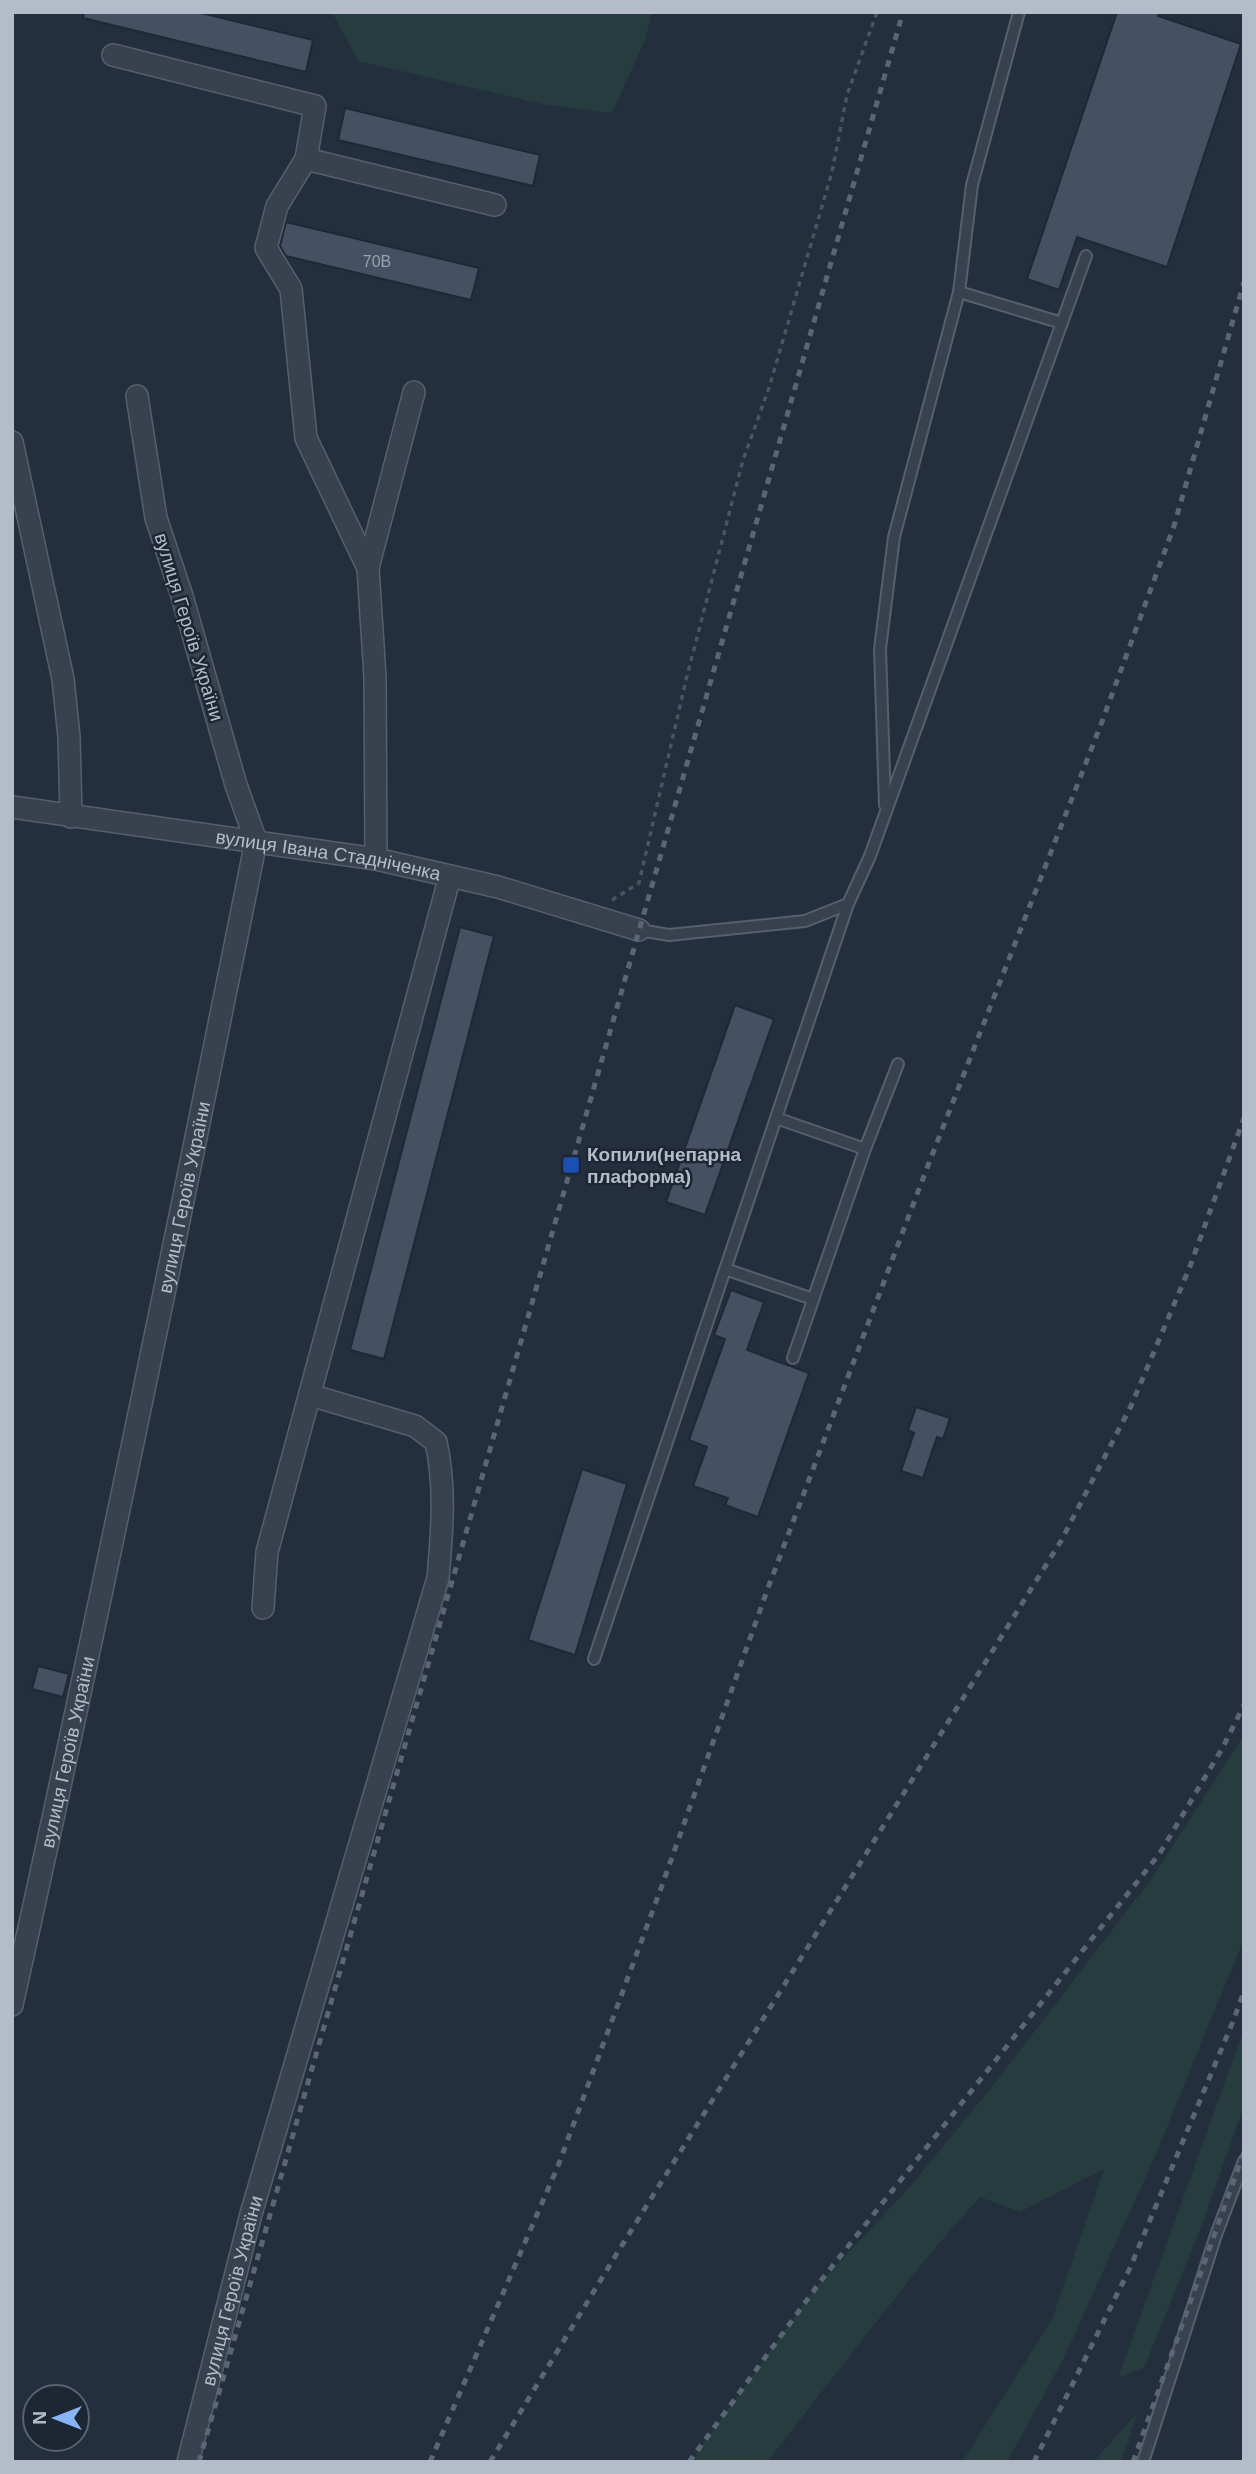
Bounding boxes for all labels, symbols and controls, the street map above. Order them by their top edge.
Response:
house number: 70В [363,253,391,270]
street label: вулиця Героїв України [150,531,228,723]
street label: вулиця Івана Стадніченка [214,826,443,884]
street label: вулиця Героїв України [154,1099,214,1295]
place label: Копили(непарна плаформа) [587,1144,742,1187]
marker: Копили(непарна плаформа) [561,1155,581,1175]
street label: вулиця Героїв України [36,1654,98,1850]
street label: вулиця Героїв України [197,2193,266,2388]
north arrow [21,2383,91,2453]
text: N [29,2411,50,2425]

